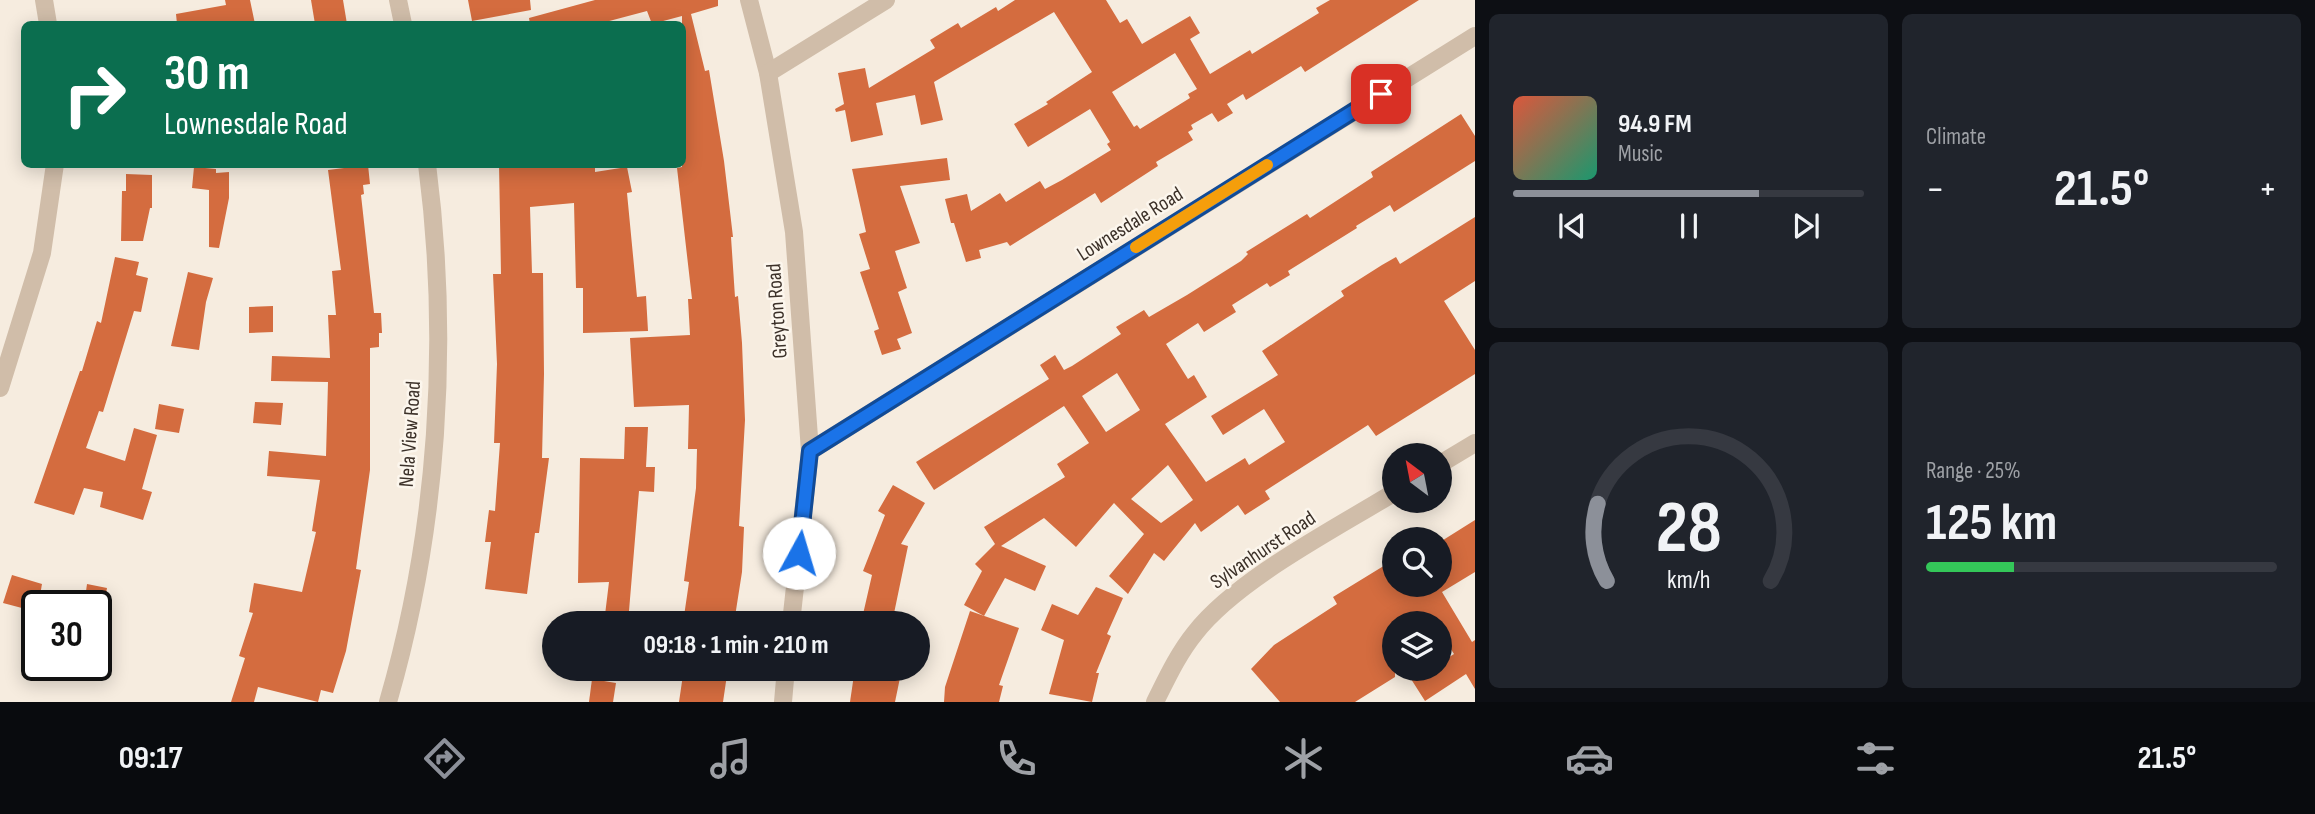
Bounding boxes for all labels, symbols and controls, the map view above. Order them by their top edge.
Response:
text: 30 m [164,45,249,104]
icon: right [49,49,140,140]
pin [1351,64,1411,124]
icon: arrive [1362,75,1400,113]
text: Lownesdale Road [164,105,348,144]
text: 94.9 FM [1618,109,1692,140]
text: Climate [1926,123,1986,151]
text: Music [1618,140,1663,168]
text: 21.5° [2054,158,2149,221]
text: − [1926,167,1945,212]
text: + [2258,167,2277,212]
street label: Lownesdale Road [1072,181,1188,267]
icon: previous [1553,207,1591,245]
icon: pause [1670,207,1708,245]
icon: next [1787,207,1825,245]
street label: Greyton Road [761,263,793,359]
street label: Nela View Road [394,380,426,488]
north arrow [1382,443,1452,513]
map controls [1382,443,1452,681]
text: Range · 25% [1926,457,2021,485]
text: 28 [1655,485,1722,573]
text: 125 km [1926,492,2057,555]
street label: Sylvanhurst Road [1206,506,1320,594]
position arrow [762,516,836,590]
button: search [1382,527,1452,597]
text: km/h [1667,565,1710,596]
speed limit sign: 30 [21,590,112,681]
button: layers [1382,611,1452,681]
text: 09:18 · 1 min · 210 m [643,630,829,661]
icon: directions [420,734,469,783]
icon: music [706,734,755,783]
icon: phone [992,734,1041,783]
icon: climate [1279,734,1328,783]
icon: car [1565,734,1614,783]
icon: filters [1851,734,1900,783]
text: 09:17 [119,739,182,778]
text: 21.5° [2138,739,2196,778]

